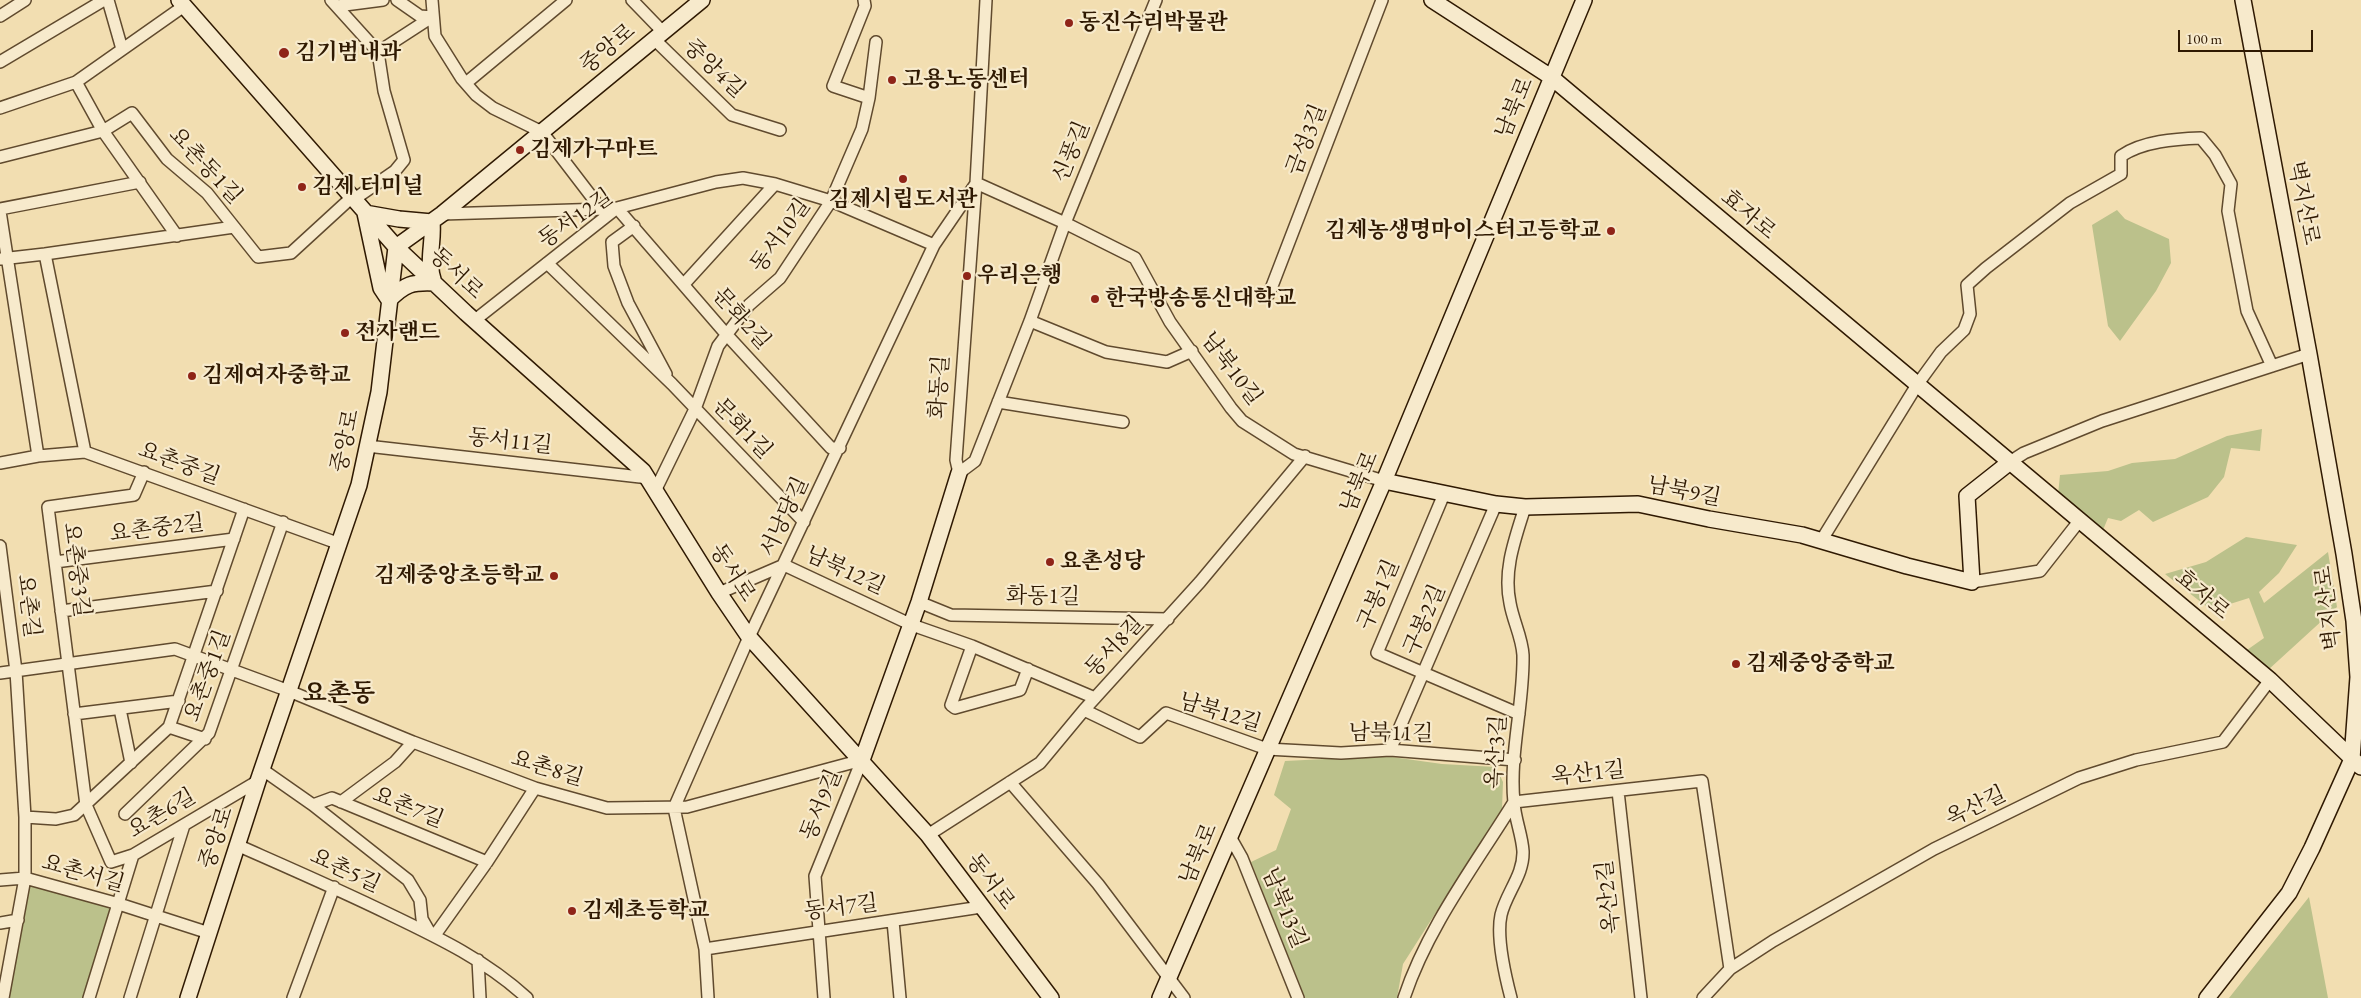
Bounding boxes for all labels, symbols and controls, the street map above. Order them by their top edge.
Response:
place label: 동진수리박물관 [1079,10,1228,36]
marker: 동진수리박물관 [1063,17,1075,29]
street label: 중앙로 [575,18,641,80]
scale bar [2181,20,2316,52]
text: 100 m [2186,29,2222,48]
street label: 중앙4길 [678,34,750,104]
place label: 김기범내과 [295,40,401,66]
marker: 김기범내과 [277,46,291,60]
place label: 고용노동센터 [902,67,1030,93]
street label: 남북로 [1490,73,1540,143]
marker: 고용노동센터 [886,74,898,86]
street label: 금성3길 [1281,101,1333,179]
street label: 신풍길 [1048,117,1096,187]
street label: 요촌동1길 [163,122,247,210]
place label: 김제가구마트 [530,137,658,163]
marker: 김제가구마트 [514,144,526,156]
street label: 벽지산로 [2282,159,2324,247]
marker: 김제시립도서관 [897,173,909,185]
place label: 김제 터미널 [312,174,423,200]
marker: 김제 터미널 [296,181,308,193]
street label: 동서12길 [534,184,618,254]
street label: 효자로 [1715,184,1781,246]
place label: 김제시립도서관 [829,187,977,213]
street label: 동서10길 [745,194,817,278]
place label: 김제농생명마이스터고등학교 [1325,218,1601,244]
marker: 김제농생명마이스터고등학교 [1605,225,1617,237]
street label: 동서로 [424,243,488,305]
place label: 우리은행 [977,263,1062,289]
marker: 우리은행 [961,270,973,282]
street label: 문화2길 [706,283,776,355]
place label: 한국방송통신대학교 [1105,286,1296,312]
marker: 한국방송통신대학교 [1089,293,1101,305]
place label: 전자랜드 [355,320,440,346]
marker: 전자랜드 [339,327,351,339]
street label: 남북10길 [1195,327,1267,411]
street label: 화동길 [925,354,955,420]
place label: 김제여자중학교 [202,363,351,389]
marker: 김제여자중학교 [186,370,198,382]
street label: 문화1길 [707,393,777,465]
street label: 중앙로 [326,407,366,475]
street label: 동서11길 [466,424,554,460]
street label: 요촌중길 [135,437,223,491]
street label: 남북로 [1335,447,1385,517]
street label: 남북9길 [1645,472,1723,512]
street label: 서낭당길 [755,473,815,561]
street label: 요촌중2길 [108,510,206,548]
street label: 요촌중3길 [57,521,95,619]
street label: 동서로 [704,539,760,607]
street label: 남북12길 [801,541,889,601]
place label: 요촌성당 [1060,549,1145,575]
marker: 요촌성당 [1044,556,1056,568]
street label: 구봉1길 [1352,556,1406,634]
place label: 김제중앙초등학교 [374,563,544,589]
street label: 효자로 [2169,564,2235,626]
street label: 벽지산로 [2311,564,2347,652]
marker: 김제중앙초등학교 [548,570,560,582]
street label: 요촌길 [11,573,45,639]
street label: 구봉2길 [1398,581,1452,659]
street label: 화동1길 [1006,583,1080,611]
street label: 동서8길 [1080,611,1150,683]
street label: 요촌중1길 [179,627,237,725]
place label: 김제중앙중학교 [1746,651,1895,677]
marker: 김제중앙중학교 [1730,658,1742,670]
district label: 요촌동 [303,679,375,709]
street label: 남북12길 [1176,688,1264,738]
street label: 옥산3길 [1481,714,1513,790]
street label: 남북11길 [1348,720,1434,748]
street label: 요촌8길 [508,746,586,792]
street label: 옥산1길 [1550,757,1626,791]
street label: 동서9길 [796,766,848,844]
street label: 옥산길 [1942,781,2010,833]
street label: 요촌7길 [369,782,447,834]
street label: 요촌6길 [123,784,201,844]
street label: 중앙로 [195,804,239,872]
street label: 남북로 [1174,819,1224,889]
street label: 요촌5길 [306,843,384,899]
street label: 동서로 [960,849,1020,915]
street label: 요촌서길 [39,850,127,898]
street label: 옥산2길 [1592,859,1626,935]
street label: 남북13길 [1256,864,1312,952]
street label: 동서7길 [803,890,879,926]
place label: 김제초등학교 [582,898,710,924]
marker: 김제초등학교 [566,905,578,917]

